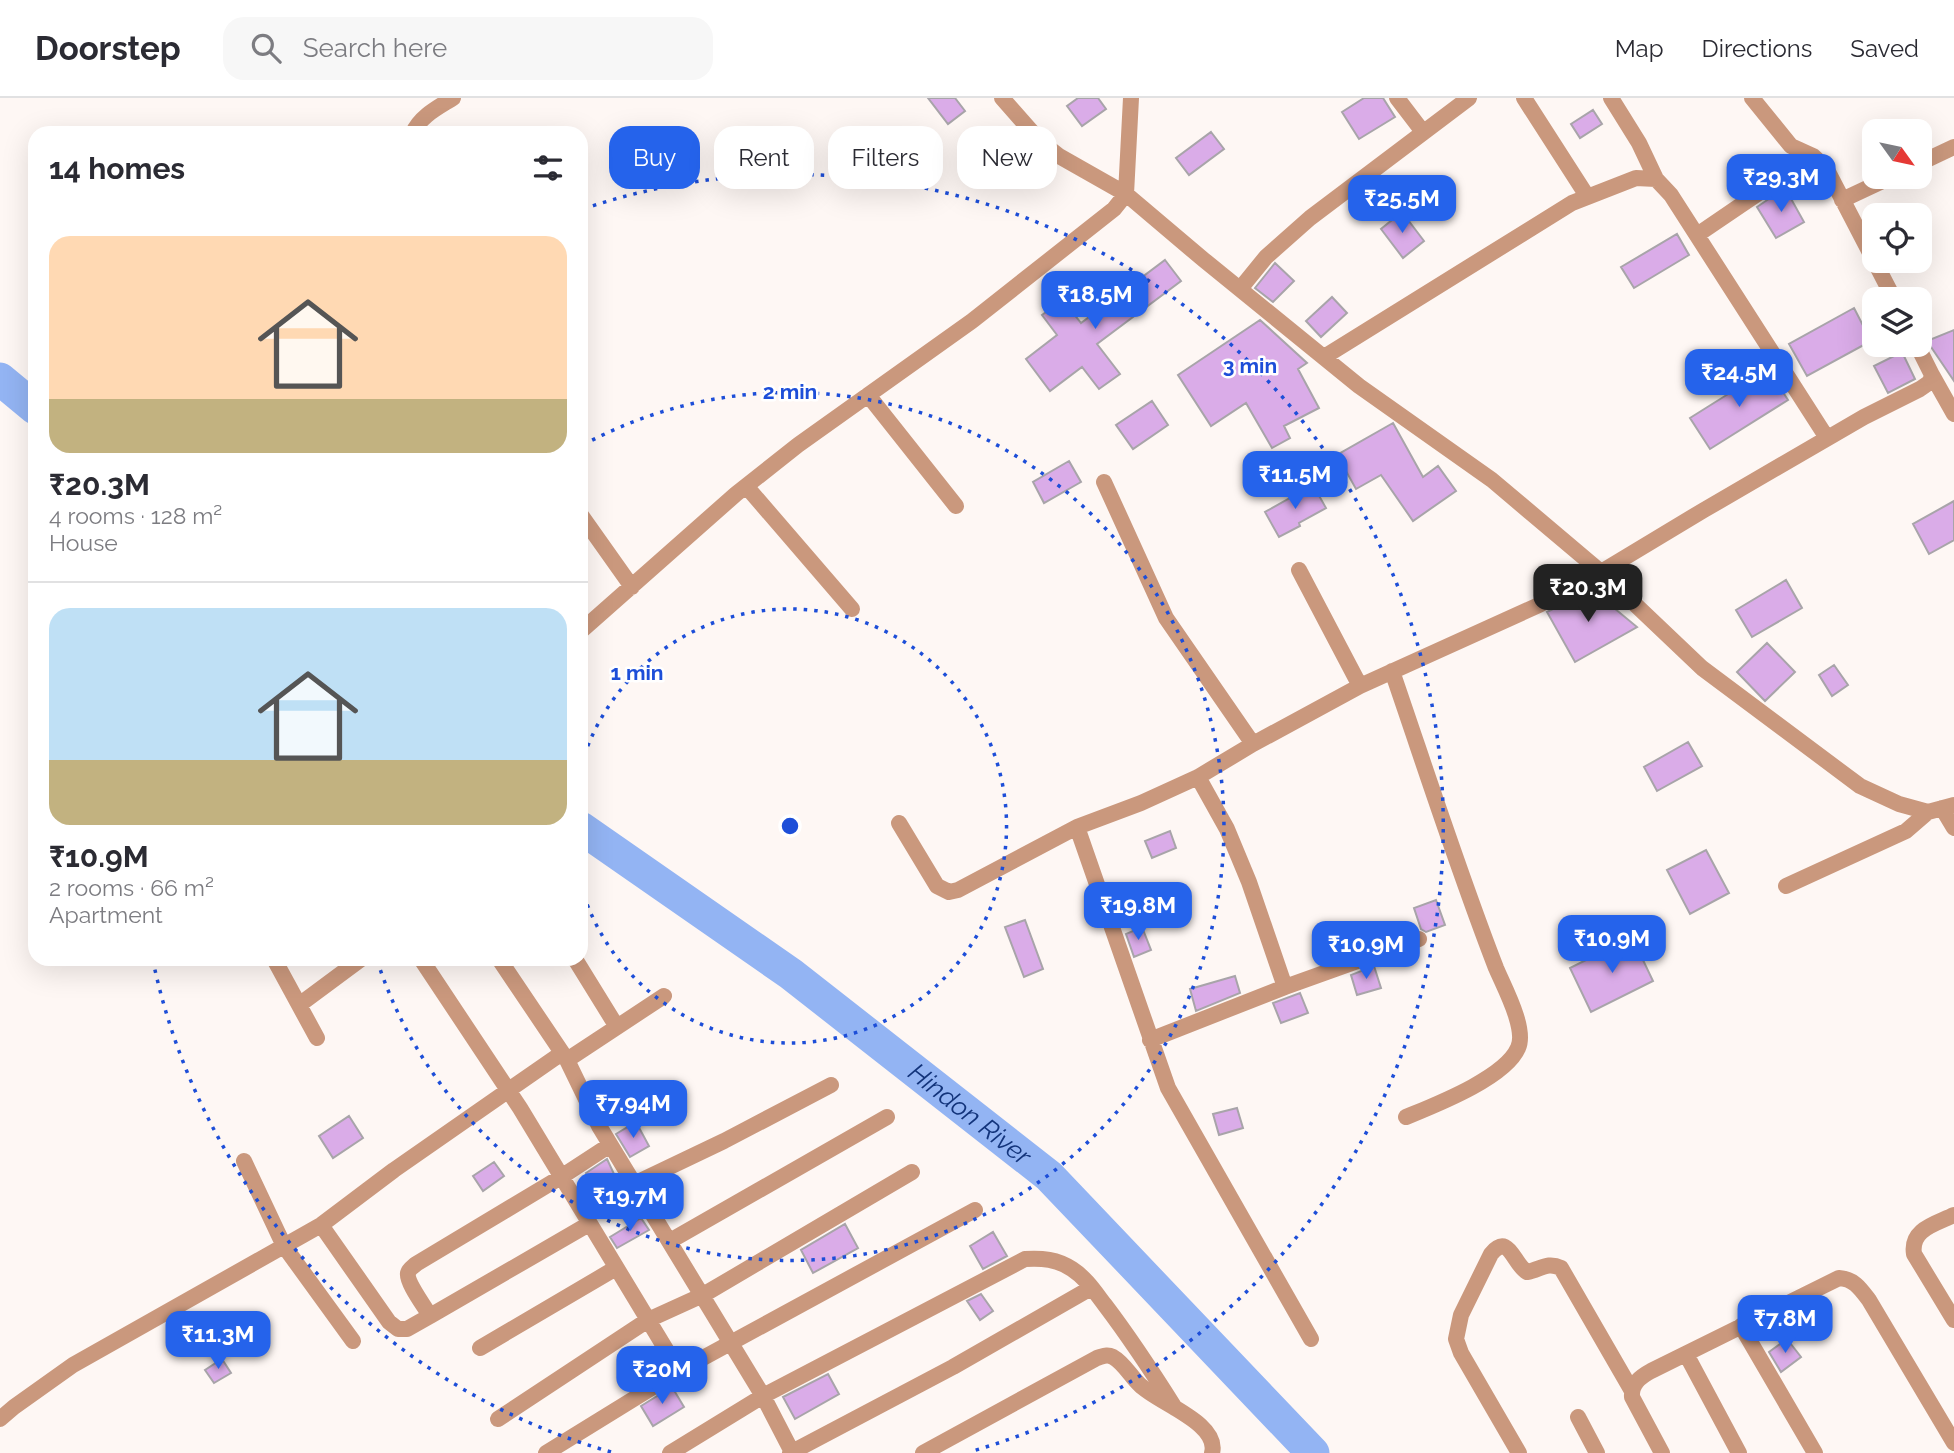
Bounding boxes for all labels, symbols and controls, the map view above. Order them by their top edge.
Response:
search box [223,17,713,80]
text: Doorstep [35,29,181,68]
icon: search [247,29,285,67]
text: Search here [303,33,447,63]
text: Map [1615,34,1664,63]
text: Directions [1702,34,1812,63]
text: Saved [1850,34,1919,63]
north arrow [1862,119,1932,189]
map controls [1862,119,1932,357]
chip: Buy [609,126,700,189]
chip: Rent [714,126,814,189]
chip: Filters [828,126,943,189]
chip: New [957,126,1057,189]
icon: filters [529,149,567,187]
text: 14 homes [49,151,185,186]
pin: ₹29.3M [1724,155,1838,214]
text: ₹29.3M [1743,163,1819,190]
pin: ₹25.5M [1345,176,1459,235]
text: ₹25.5M [1364,184,1440,211]
button: locate [1862,203,1932,273]
pin: ₹18.5M [1038,272,1152,331]
text: ₹18.5M [1057,280,1133,307]
icon: home [245,281,371,407]
button: layers [1862,287,1932,357]
pin: ₹24.5M [1682,350,1796,409]
text: 3 min [1223,353,1277,378]
text: ₹24.5M [1701,358,1777,385]
text: 2 min [763,379,817,404]
pin: ₹11.5M [1238,452,1352,511]
text: ₹11.5M [1259,460,1331,487]
text: ₹20.3M [49,467,150,502]
text: 4 rooms · 128 m² [49,502,222,529]
text: House [49,529,118,556]
pin: ₹20.3M [1531,564,1645,624]
text: ₹20.3M [1549,573,1627,600]
icon: home [245,653,371,779]
text: 1 min [610,660,664,685]
centre of rings [778,814,802,838]
text: ₹10.9M [49,839,149,874]
text: 2 rooms · 66 m² [49,874,214,901]
pin: ₹19.8M [1081,882,1195,942]
text: ₹19.8M [1100,891,1176,918]
text: Apartment [49,901,163,928]
pin: ₹10.9M [1555,916,1669,975]
pin: ₹10.9M [1309,922,1423,981]
text: ₹10.9M [1574,924,1650,951]
text: ₹10.9M [1328,930,1404,957]
water label: Hindon River [903,1057,1038,1172]
pin: ₹7.94M [576,1080,690,1140]
text: ₹7.94M [595,1089,671,1116]
pin: ₹19.7M [573,1174,687,1233]
text: ₹19.7M [593,1182,667,1209]
pin: ₹7.8M [1736,1296,1834,1355]
text: ₹7.8M [1754,1304,1816,1331]
pin: ₹11.3M [161,1312,275,1371]
text: ₹11.3M [182,1320,254,1347]
pin: ₹20M [621,1346,703,1406]
text: ₹20M [632,1355,692,1382]

